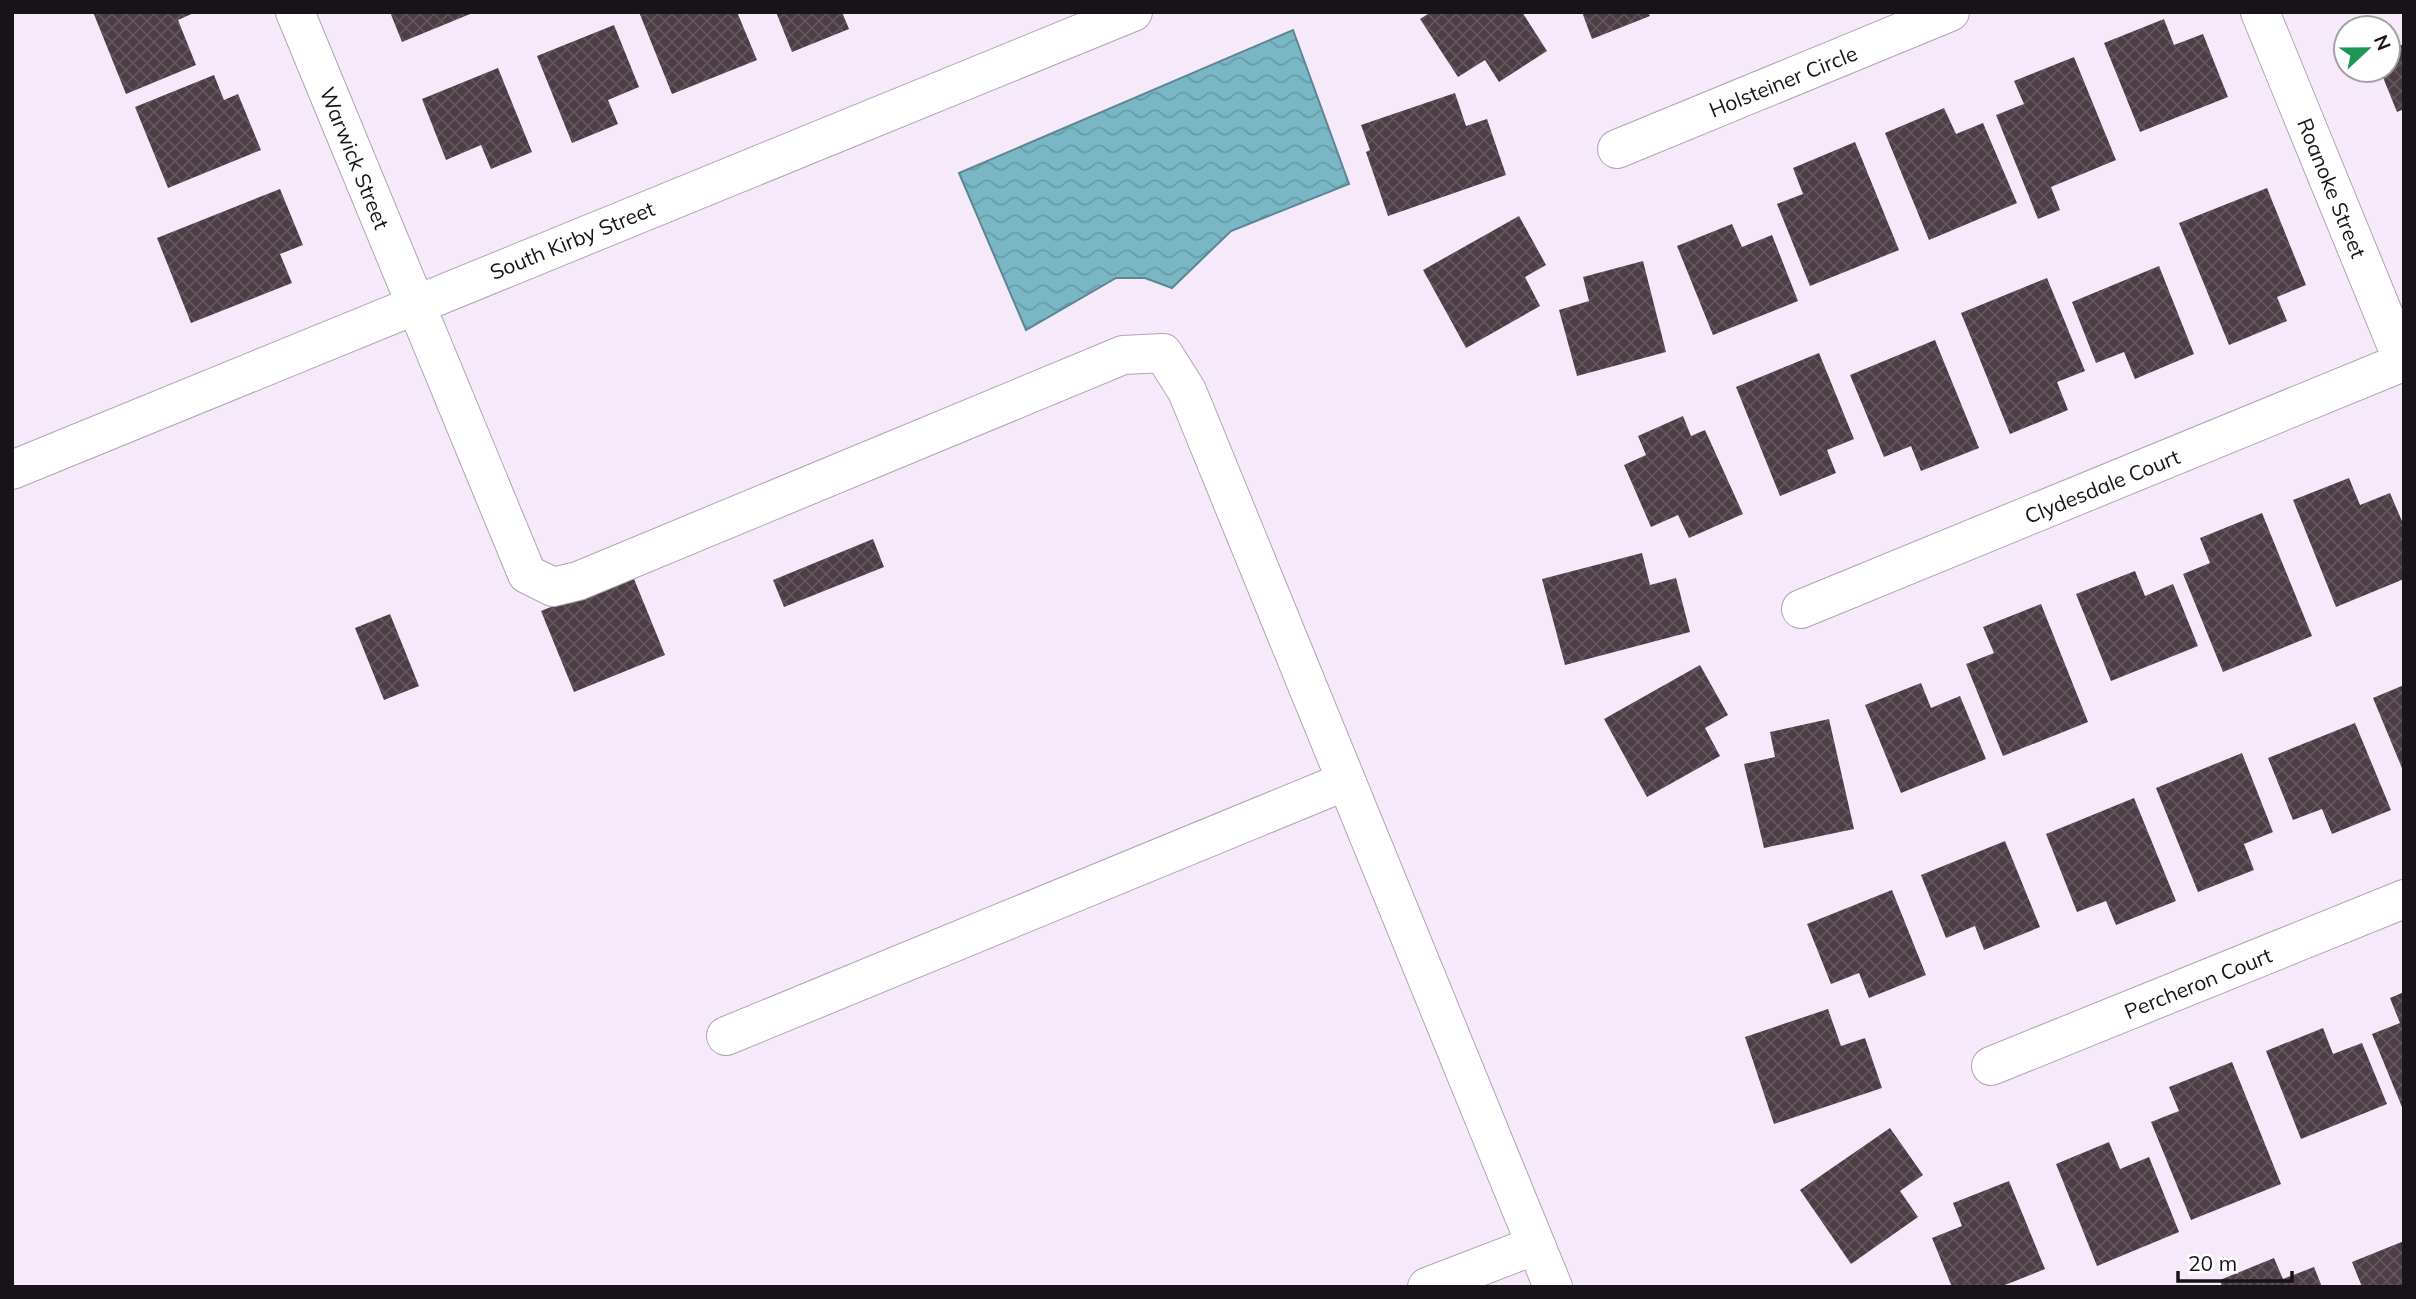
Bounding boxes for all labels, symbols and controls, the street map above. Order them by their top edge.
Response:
north arrow [2332,14,2402,84]
text: N [2369,31,2397,54]
street label: Holsteiner Circle [1705,39,1861,123]
street label: Warwick Street [315,83,395,233]
street label: Roanoke Street [2292,114,2372,262]
street label: South Kirby Street [486,195,658,285]
street label: Clydesdale Court [2021,443,2183,529]
street label: Percheron Court [2120,942,2276,1024]
scale bar [2178,1240,2292,1284]
text: 20 m [2188,1250,2237,1276]

